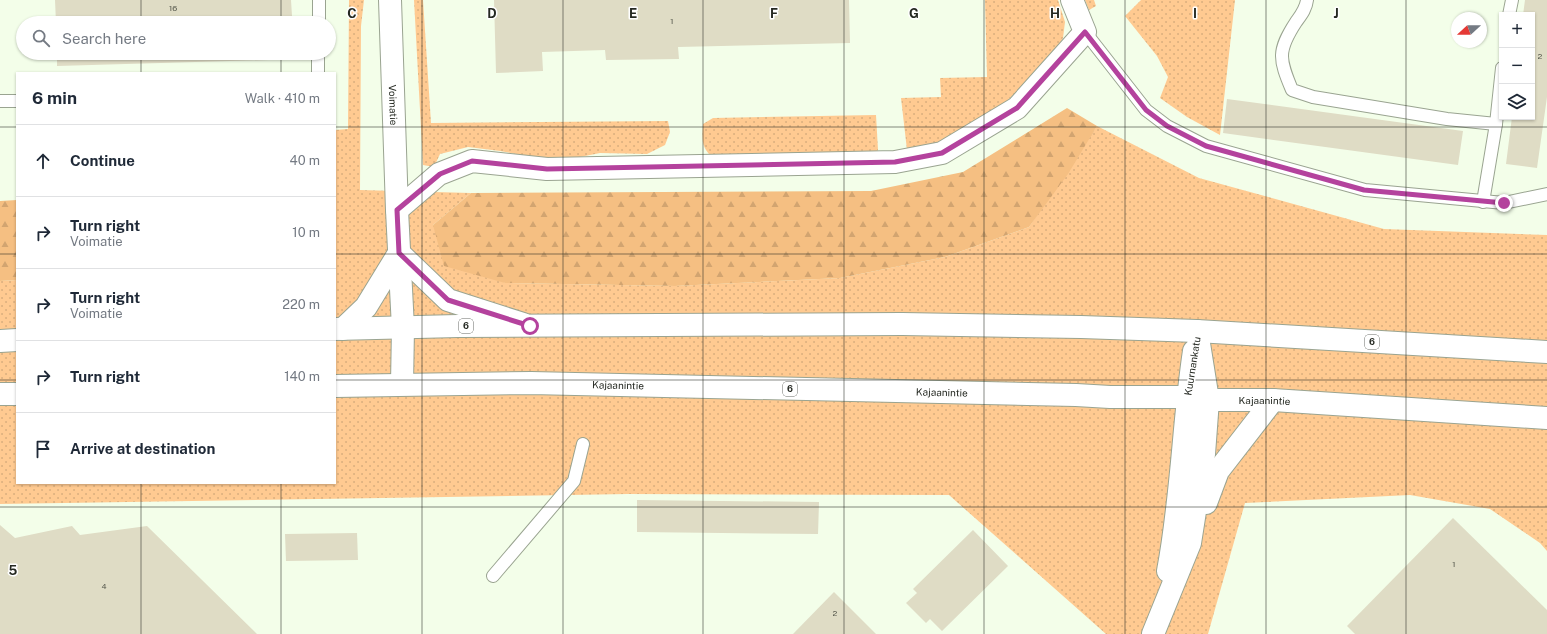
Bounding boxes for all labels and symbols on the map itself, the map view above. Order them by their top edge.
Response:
house number: 16 [169,3,177,13]
text: C [347,6,357,21]
text: D [487,6,497,21]
text: E [629,6,637,21]
text: F [770,6,778,21]
text: G [909,6,919,21]
text: H [1050,6,1060,21]
text: I [1193,6,1197,21]
text: J [1333,6,1339,21]
north arrow [1451,12,1487,48]
house number: 1 [670,16,674,26]
house number: 2 [1538,51,1543,61]
street label: Voimatie [387,85,400,126]
route end [1495,194,1513,212]
route start [521,317,539,335]
road number: 6 [459,319,473,333]
street label: Kuurnankatu [1181,335,1203,396]
road number: 6 [1365,335,1379,349]
street label: Kajaanintie [592,378,644,391]
road number: 6 [783,382,797,396]
street label: Kajaanintie [916,385,968,399]
street label: Kajaanintie [1239,394,1291,407]
house number: 1 [1452,559,1456,569]
text: 5 [9,563,18,578]
house number: 4 [101,581,107,591]
house number: 2 [833,608,838,618]

